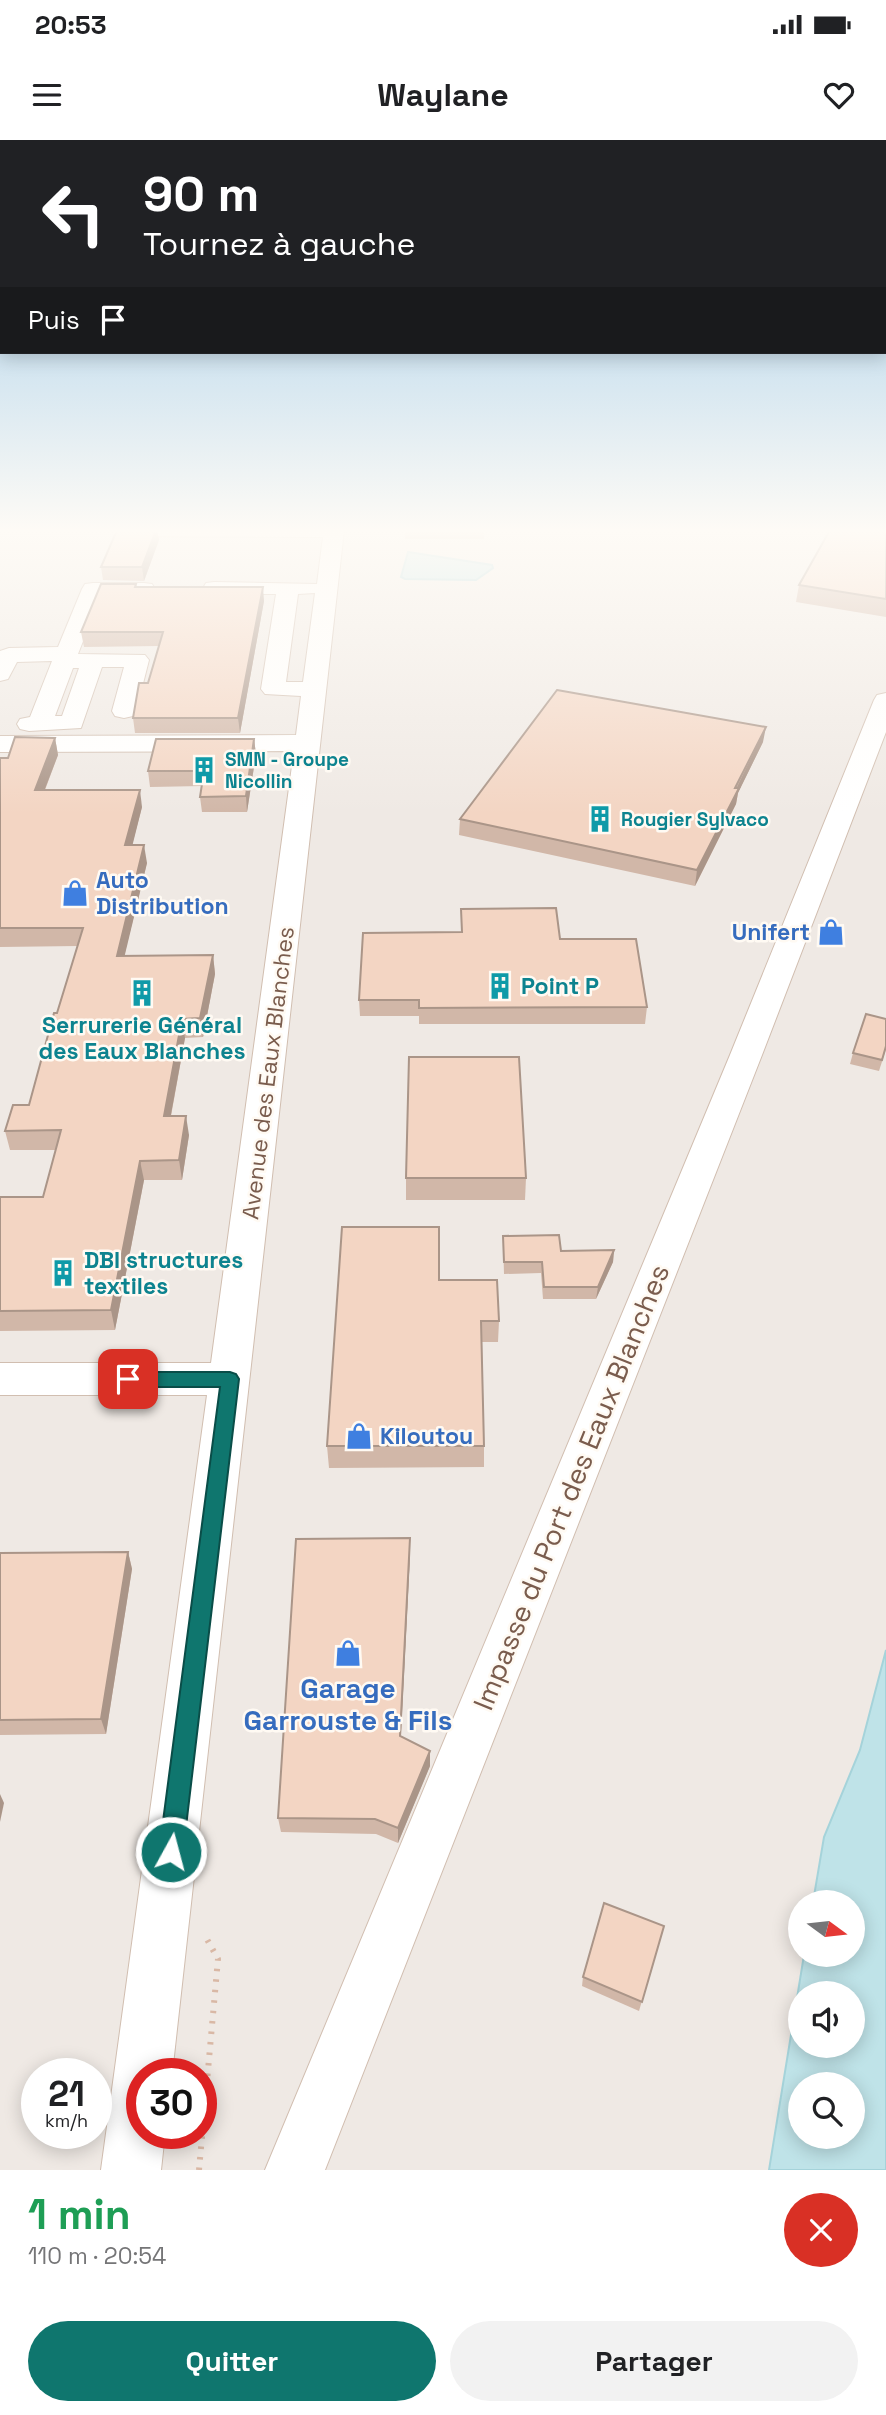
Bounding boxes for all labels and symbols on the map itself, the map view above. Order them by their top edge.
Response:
place label: SMN - Groupe Nicollin [225,747,349,794]
building icon: SMN - Groupe Nicollin [189,755,219,785]
building icon: Rougier Sylvaco [585,804,615,834]
place label: Rougier Sylvaco [621,807,769,832]
place label: Auto Distribution [96,865,229,921]
shop icon: Auto Distribution [60,878,90,908]
place label: Unifert [732,917,810,947]
shop icon: Unifert [816,917,846,947]
street label: Avenue des Eaux Blanches [235,925,301,1221]
building icon: Point P [485,971,515,1001]
place label: Point P [521,971,599,1001]
building icon: Serrurerie Général des Eaux Blanches [127,978,157,1008]
place label: Serrurerie Général des Eaux Blanches [39,1010,246,1066]
place label: DBI structures textiles [84,1245,243,1301]
building icon: DBI structures textiles [48,1258,78,1288]
street label: Impasse du Port des Eaux Blanches [465,1259,677,1715]
pin [98,1349,158,1409]
shop icon: Kiloutou [344,1421,374,1451]
place label: Kiloutou [380,1421,473,1451]
shop icon: Garage Garrouste & Fils [333,1638,363,1668]
place label: Garage Garrouste & Fils [244,1670,452,1738]
position arrow [134,1815,208,1889]
north arrow [788,1890,864,1967]
speed limit sign: 30 [126,2058,217,2149]

